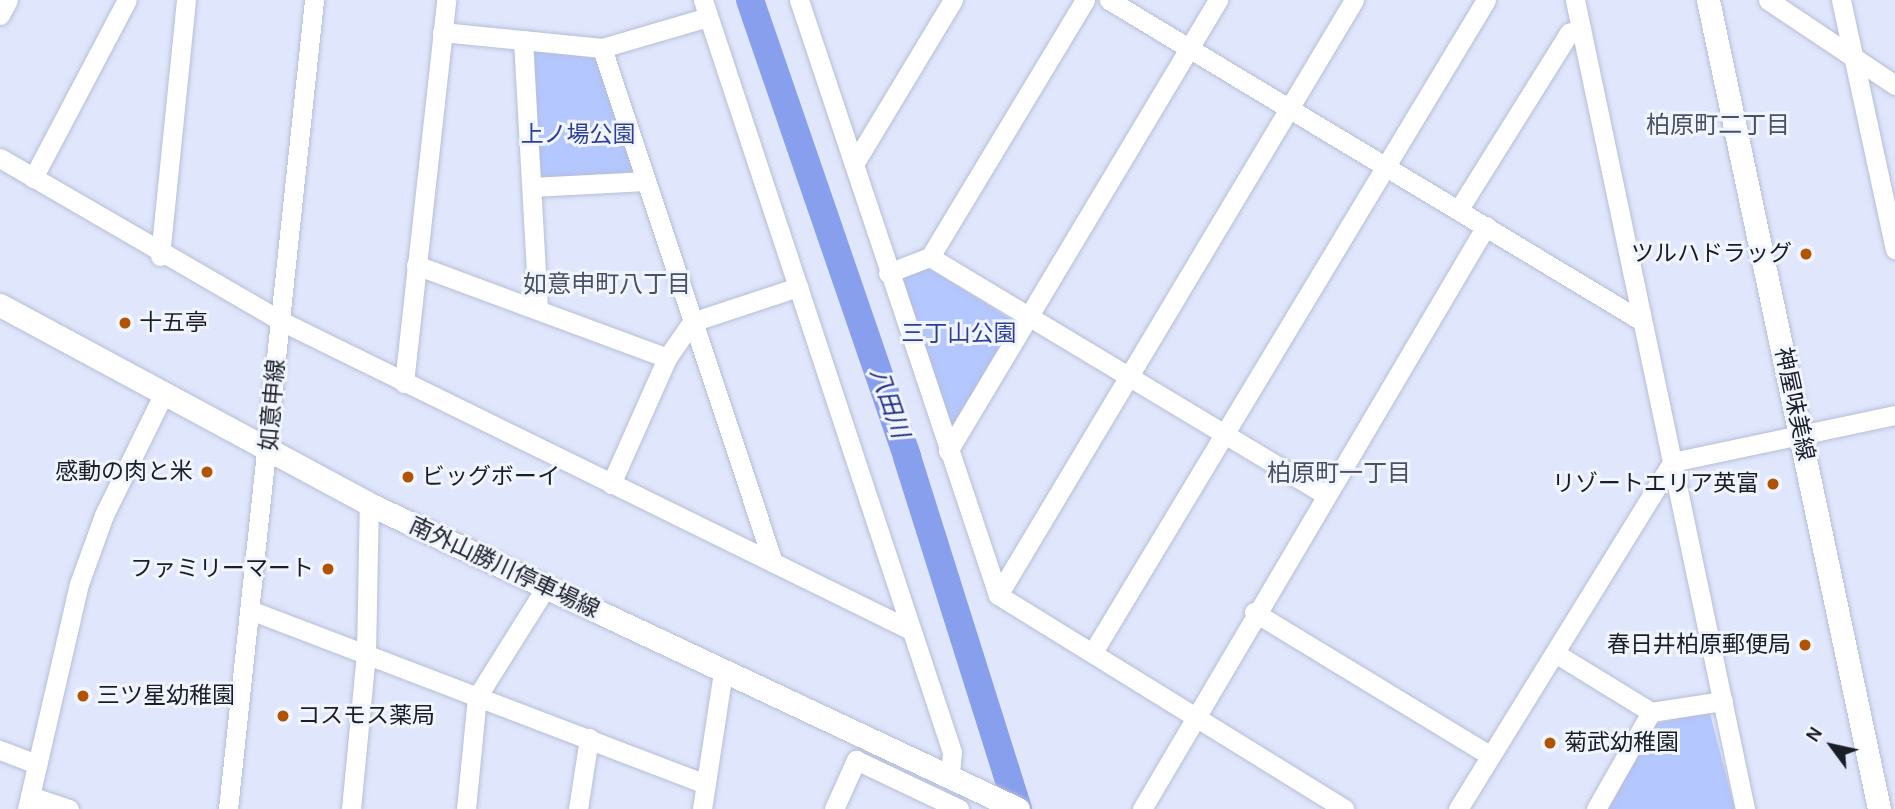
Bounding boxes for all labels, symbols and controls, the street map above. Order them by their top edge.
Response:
district label: 柏原町二丁目 [1646,112,1790,140]
park label: 上ノ場公園 [521,121,635,149]
place label: ツルハドラッグ [1631,240,1792,268]
marker: ツルハドラッグ [1798,246,1814,262]
district label: 如意申町八丁目 [523,271,691,299]
place label: 十五亭 [139,309,208,337]
marker: 十五亭 [117,315,133,331]
park label: 三丁山公園 [902,320,1016,348]
street label: 神屋味美線 [1769,345,1819,463]
street label: 如意申線 [255,358,291,452]
water label: 八田川 [864,364,914,442]
place label: 感動の肉と米 [55,458,193,486]
district label: 柏原町一丁目 [1267,460,1411,488]
place label: ビッグボーイ [422,463,560,491]
marker: 感動の肉と米 [199,464,215,480]
marker: ビッグボーイ [400,469,416,485]
place label: リゾートエリア英富 [1552,470,1759,498]
marker: リゾートエリア英富 [1765,476,1781,492]
street label: 南外山勝川停車場線 [404,512,604,624]
place label: ファミリーマート [130,555,314,583]
marker: ファミリーマート [320,561,336,577]
place label: 春日井柏原郵便局 [1607,631,1791,659]
marker: 春日井柏原郵便局 [1797,637,1813,653]
place label: 三ツ星幼稚園 [97,682,235,710]
marker: 三ツ星幼稚園 [75,688,91,704]
place label: コスモス薬局 [297,702,435,730]
marker: コスモス薬局 [275,708,291,724]
north arrow [1797,711,1867,781]
text: N [1801,723,1827,746]
place label: 菊武幼稚園 [1564,729,1679,757]
marker: 菊武幼稚園 [1542,735,1558,751]

